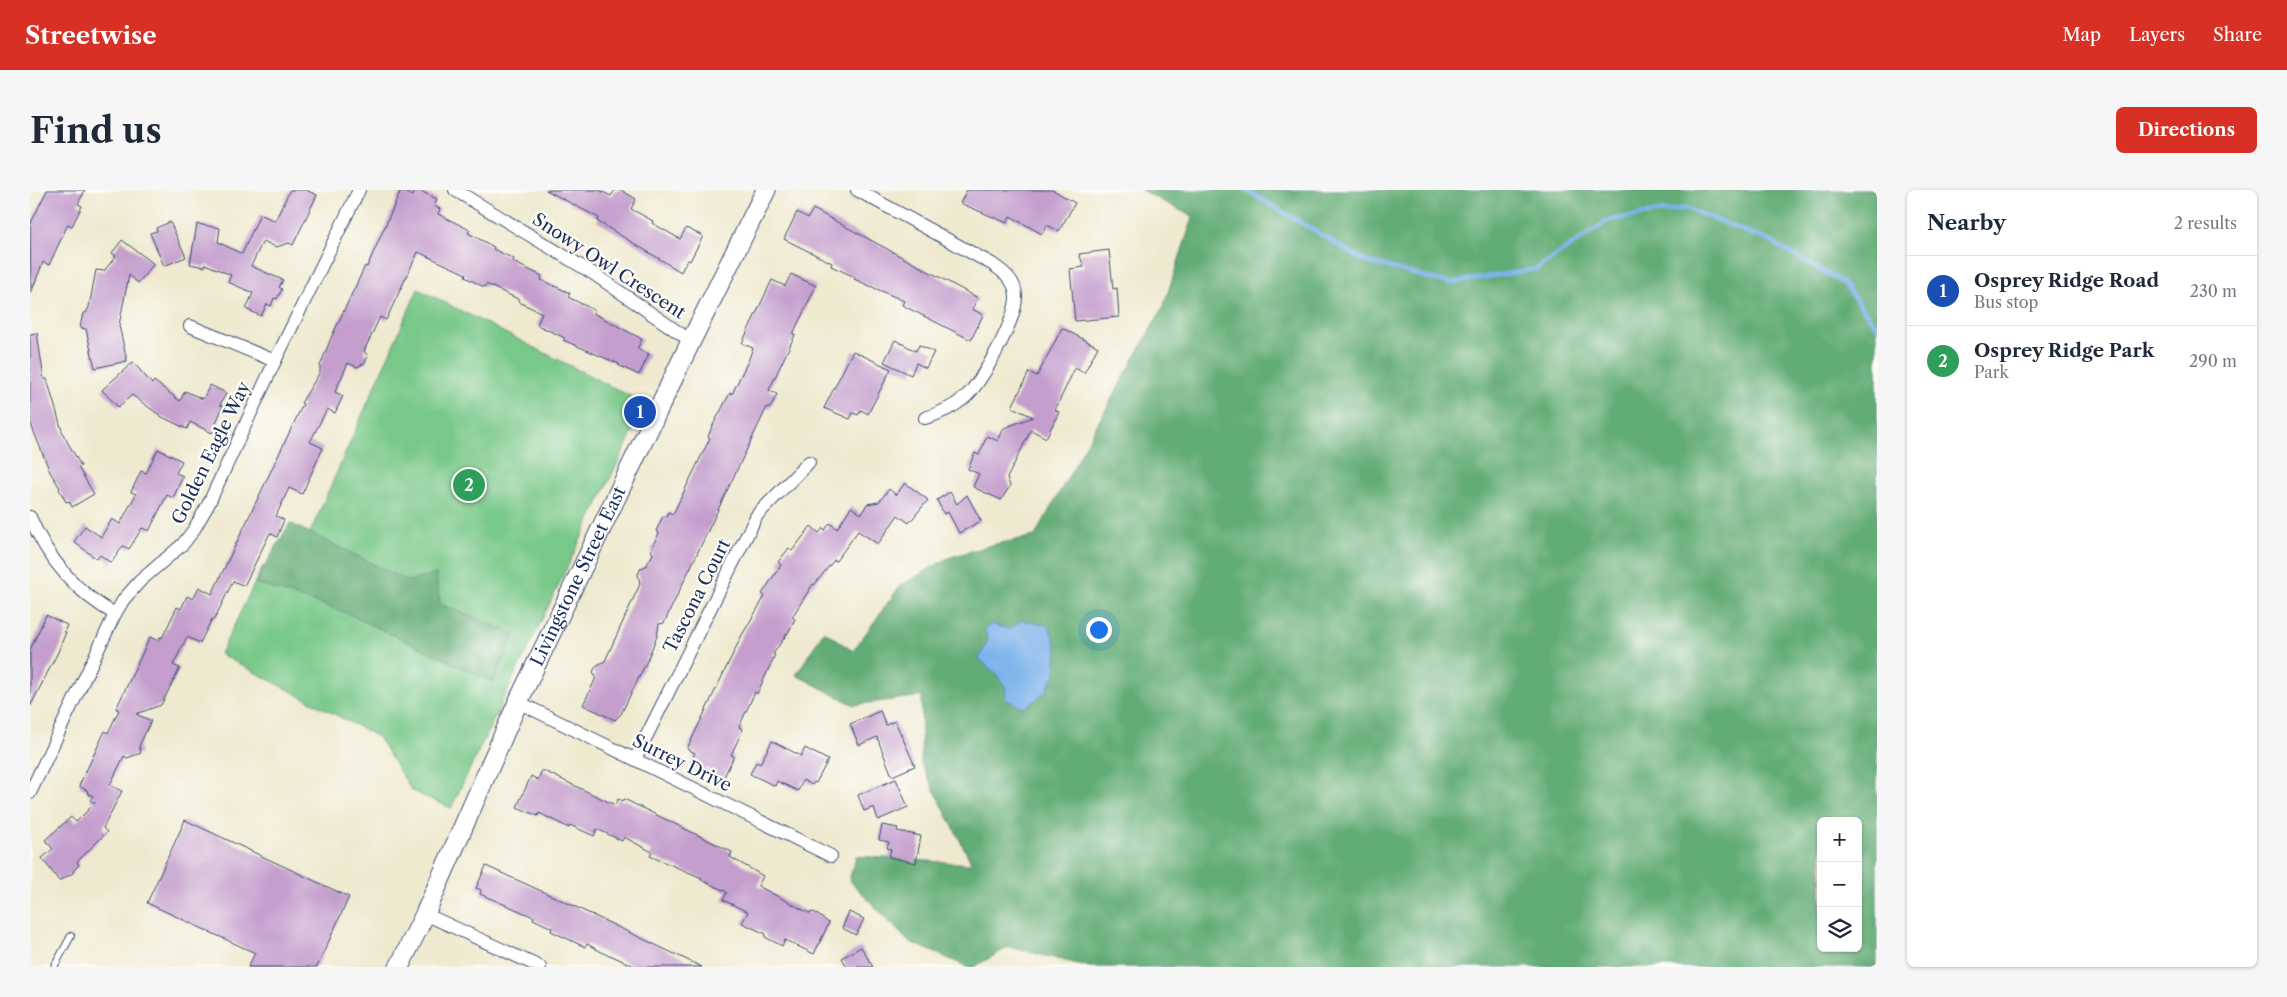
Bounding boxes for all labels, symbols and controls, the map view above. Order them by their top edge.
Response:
text: Streetwise [25,21,157,50]
text: Map [2063,24,2101,46]
text: Layers [2129,24,2185,46]
text: Share [2213,24,2262,46]
button: Directions [2116,107,2257,153]
text: Find us [30,109,162,152]
street label: Snowy Owl Crescent [528,208,690,324]
text: Nearby [1927,210,2006,235]
text: 2 results [2174,213,2237,233]
text: Osprey Ridge Road [1974,269,2159,292]
text: 1 [1939,281,1947,301]
text: 230 m [2190,281,2237,301]
text: Bus stop [1974,292,2038,312]
text: Osprey Ridge Park [1974,339,2154,362]
text: 2 [1938,351,1948,371]
text: 290 m [2189,351,2237,371]
text: Park [1974,362,2009,382]
street label: Golden Eagle Way [167,377,256,528]
pin: 1 [624,393,656,431]
pin: 2 [453,466,485,504]
street label: Livingstone Street East [526,482,631,670]
street label: Tascona Court [659,535,735,657]
your location [1086,617,1112,643]
street label: Surrey Drive [629,730,735,796]
map controls [1817,817,1862,952]
button: + [1817,817,1862,862]
button: − [1817,862,1862,907]
button: layers [1817,907,1862,952]

